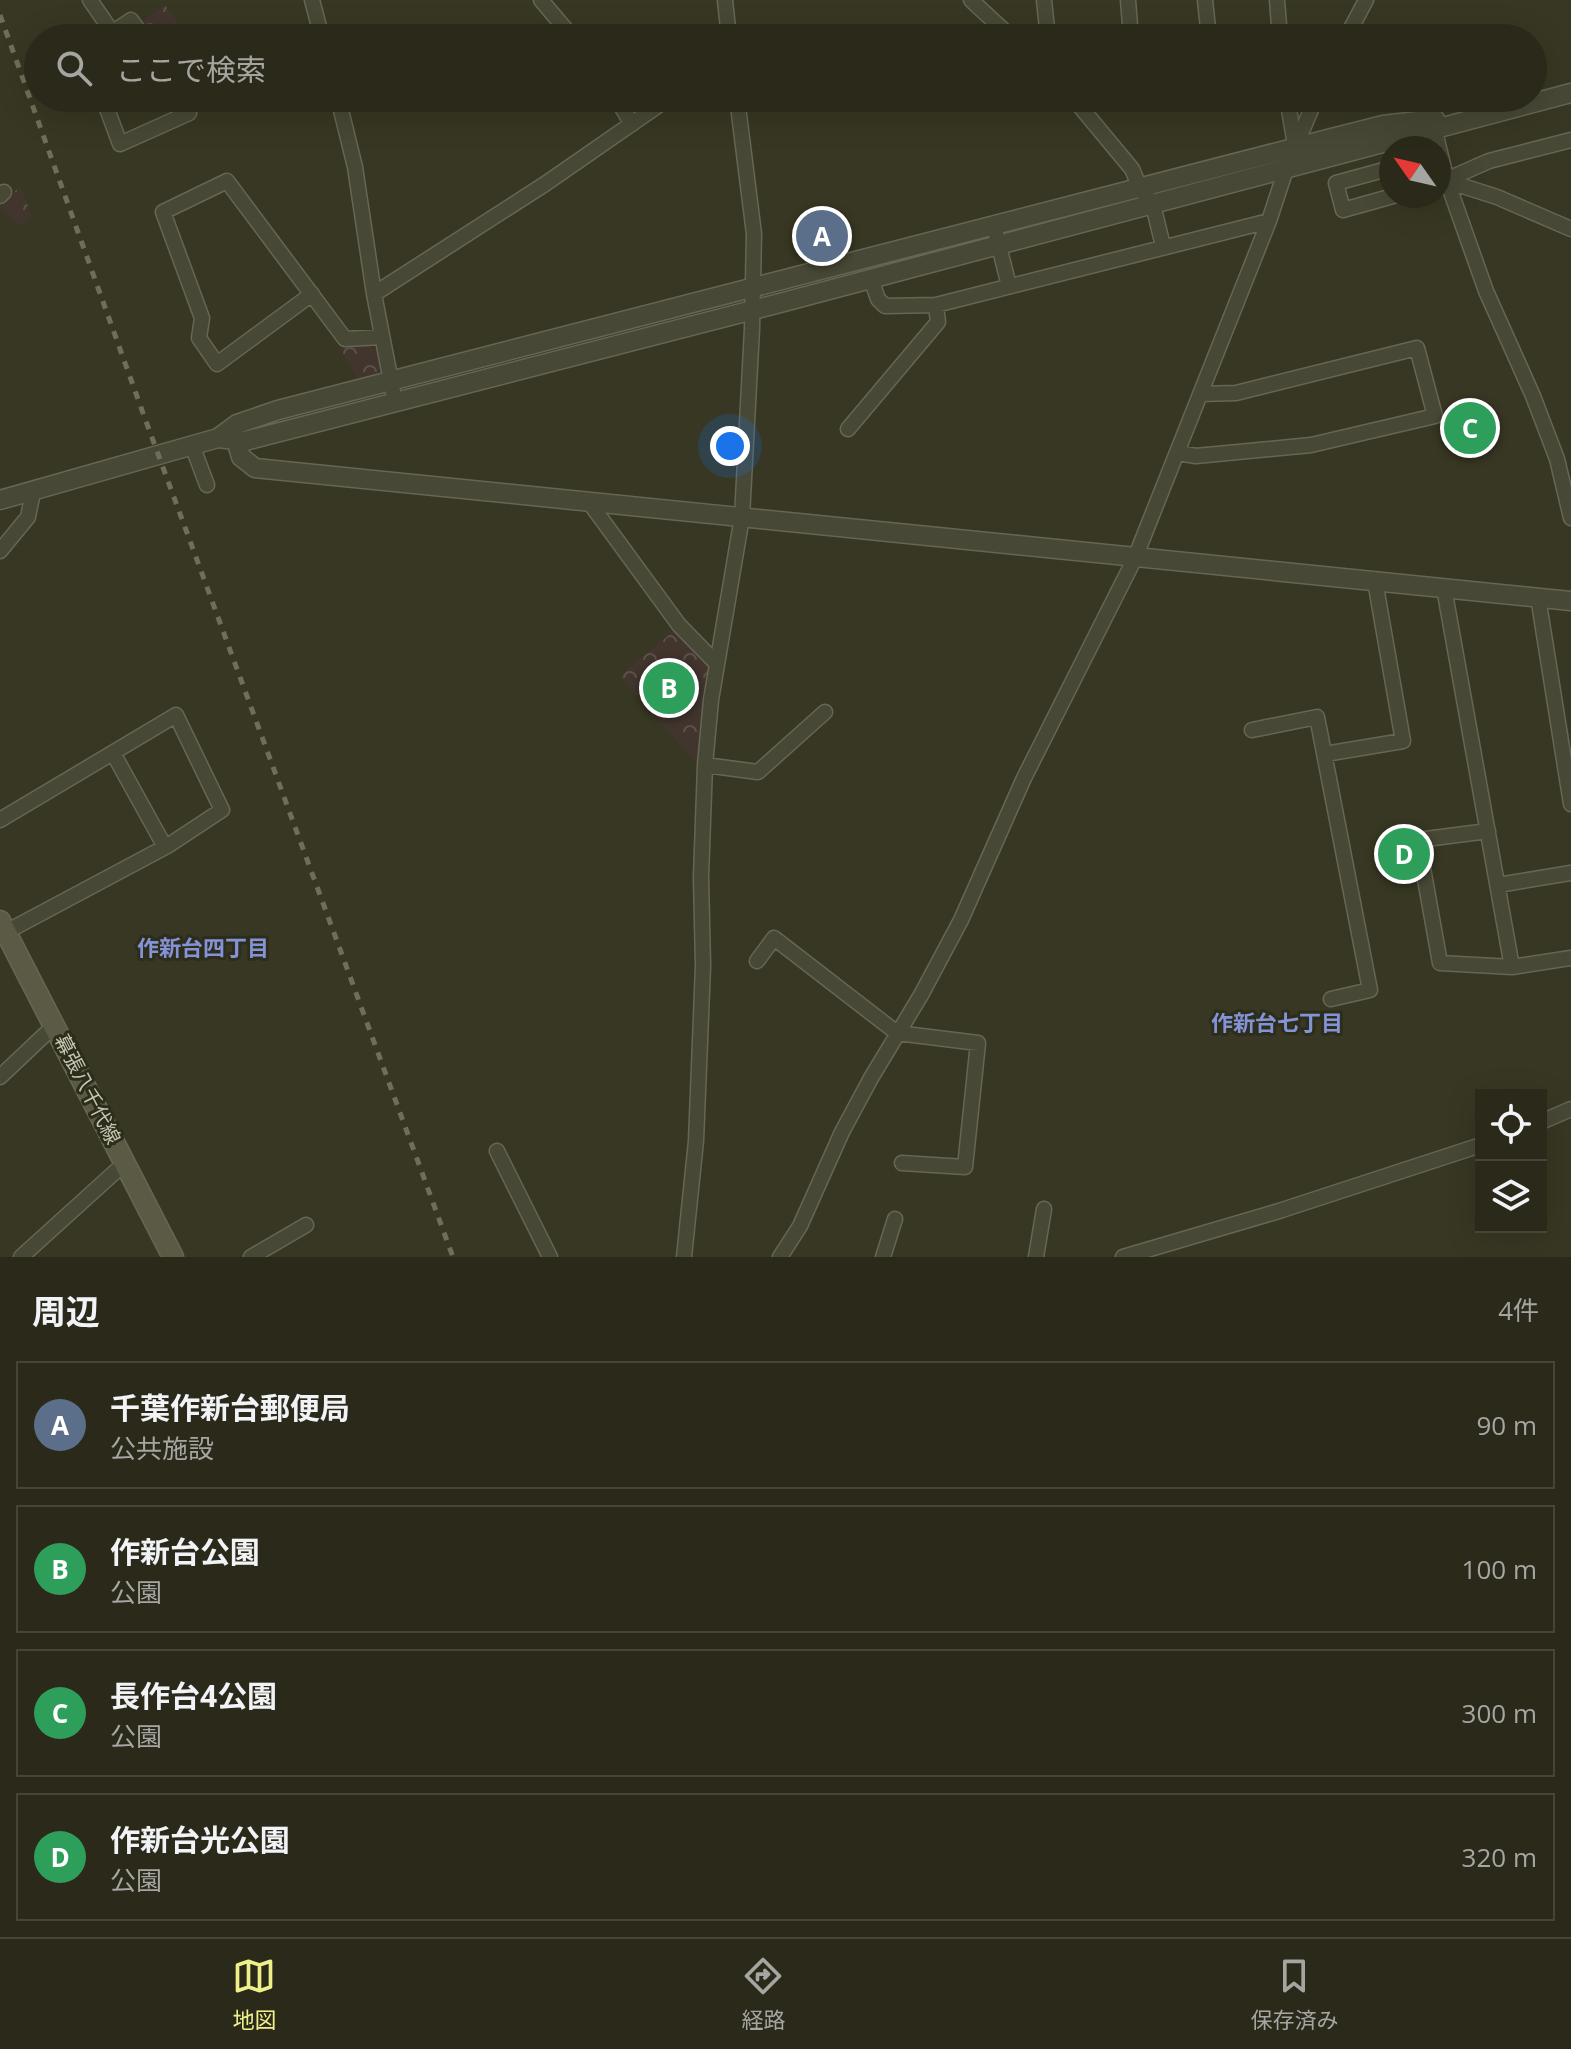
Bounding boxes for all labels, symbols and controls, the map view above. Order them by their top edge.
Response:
search box [24,24,1547,112]
icon: search [52,46,96,90]
text: ここで検索 [116,49,266,90]
north arrow [1379,136,1451,208]
pin: A [796,206,848,266]
pin: C [1444,398,1496,458]
your location [710,426,750,466]
pin: B [643,658,695,718]
pin: D [1378,824,1430,884]
district label: 作新台四丁目 [137,932,269,962]
district label: 作新台七丁目 [1211,1007,1343,1037]
street label: 幕張八千代線 [49,1029,127,1149]
map controls [1475,1089,1547,1233]
button: locate [1475,1089,1547,1161]
button: layers [1475,1161,1547,1233]
text: 周辺 [32,1288,100,1334]
text: 4件 [1498,1292,1539,1328]
text: 千葉作新台郵便局 [110,1387,350,1428]
text: A [51,1407,69,1443]
text: 90 m [1476,1407,1537,1443]
text: 公共施設 [110,1430,214,1466]
text: 作新台公園 [110,1531,260,1572]
text: B [51,1551,69,1587]
text: 100 m [1462,1551,1537,1587]
text: 公園 [110,1574,162,1610]
text: 長作台4公園 [110,1675,277,1716]
text: C [52,1695,68,1731]
text: 300 m [1462,1695,1537,1731]
text: 公園 [110,1718,162,1754]
text: 作新台光公園 [110,1819,290,1860]
text: D [50,1839,70,1875]
text: 320 m [1462,1839,1537,1875]
text: 公園 [110,1862,162,1898]
tab: 地図 [232,1954,277,2034]
tab: 経路 [741,1954,786,2034]
tab: 保存済み [1250,1954,1339,2034]

